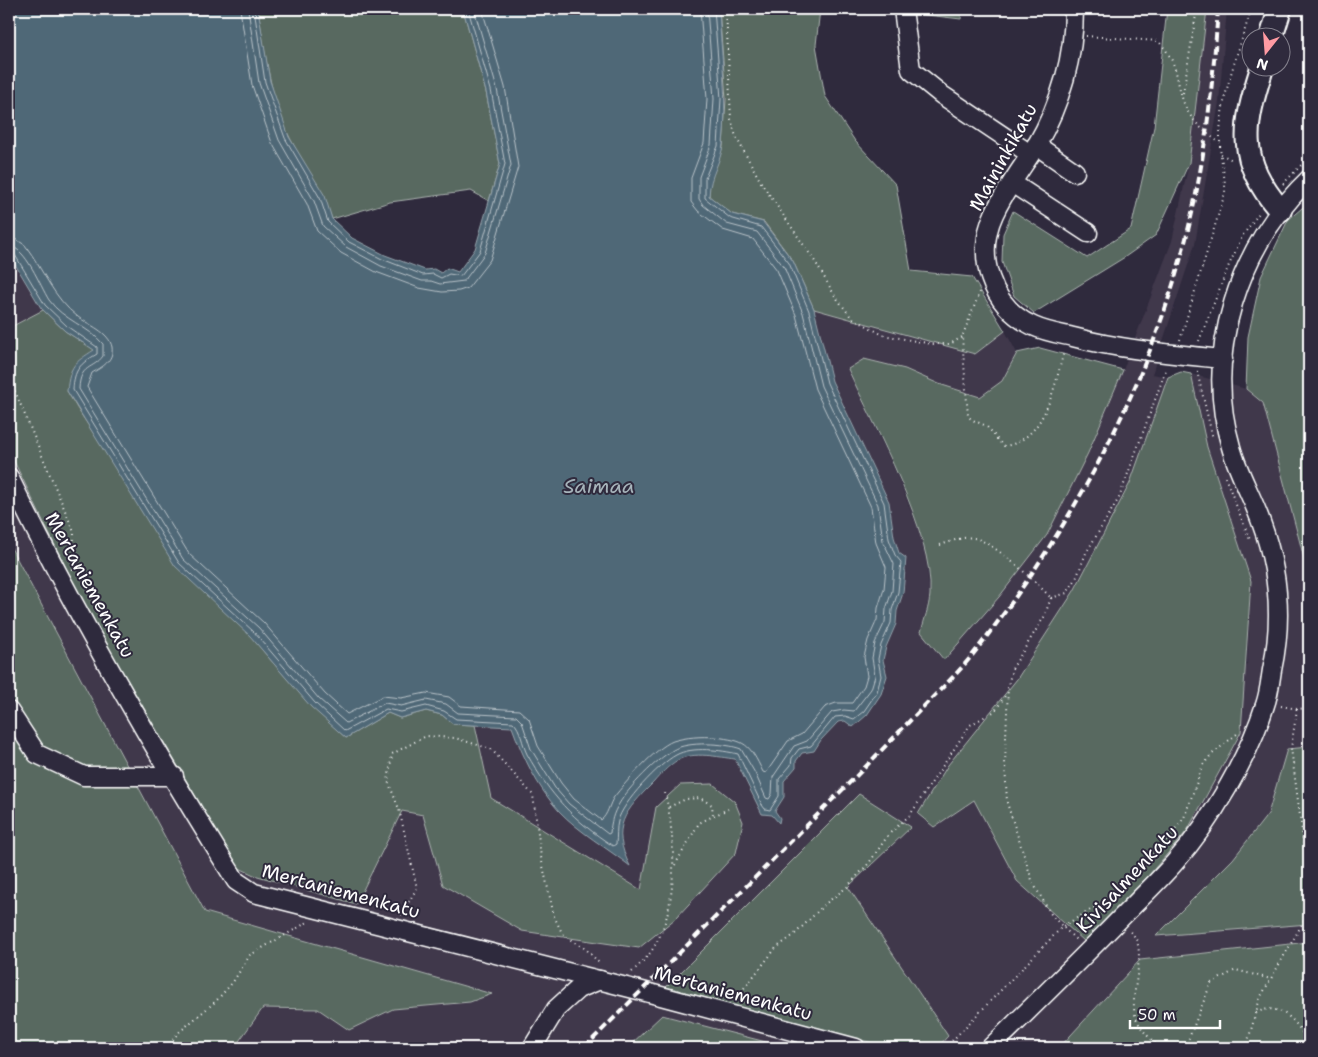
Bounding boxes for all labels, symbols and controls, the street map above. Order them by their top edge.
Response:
north arrow [1240,28,1290,78]
text: N [1254,54,1270,75]
street label: Maininkikatu [963,99,1043,215]
water label: Saimaa [564,473,634,499]
street label: Mertaniemenkatu [40,508,140,662]
street label: Kivisalmenkatu [1071,820,1183,938]
street label: Mertaniemenkatu [259,858,423,924]
street label: Mertaniemenkatu [651,960,815,1026]
scale bar [1130,997,1220,1029]
text: 50 m [1138,1005,1176,1025]

